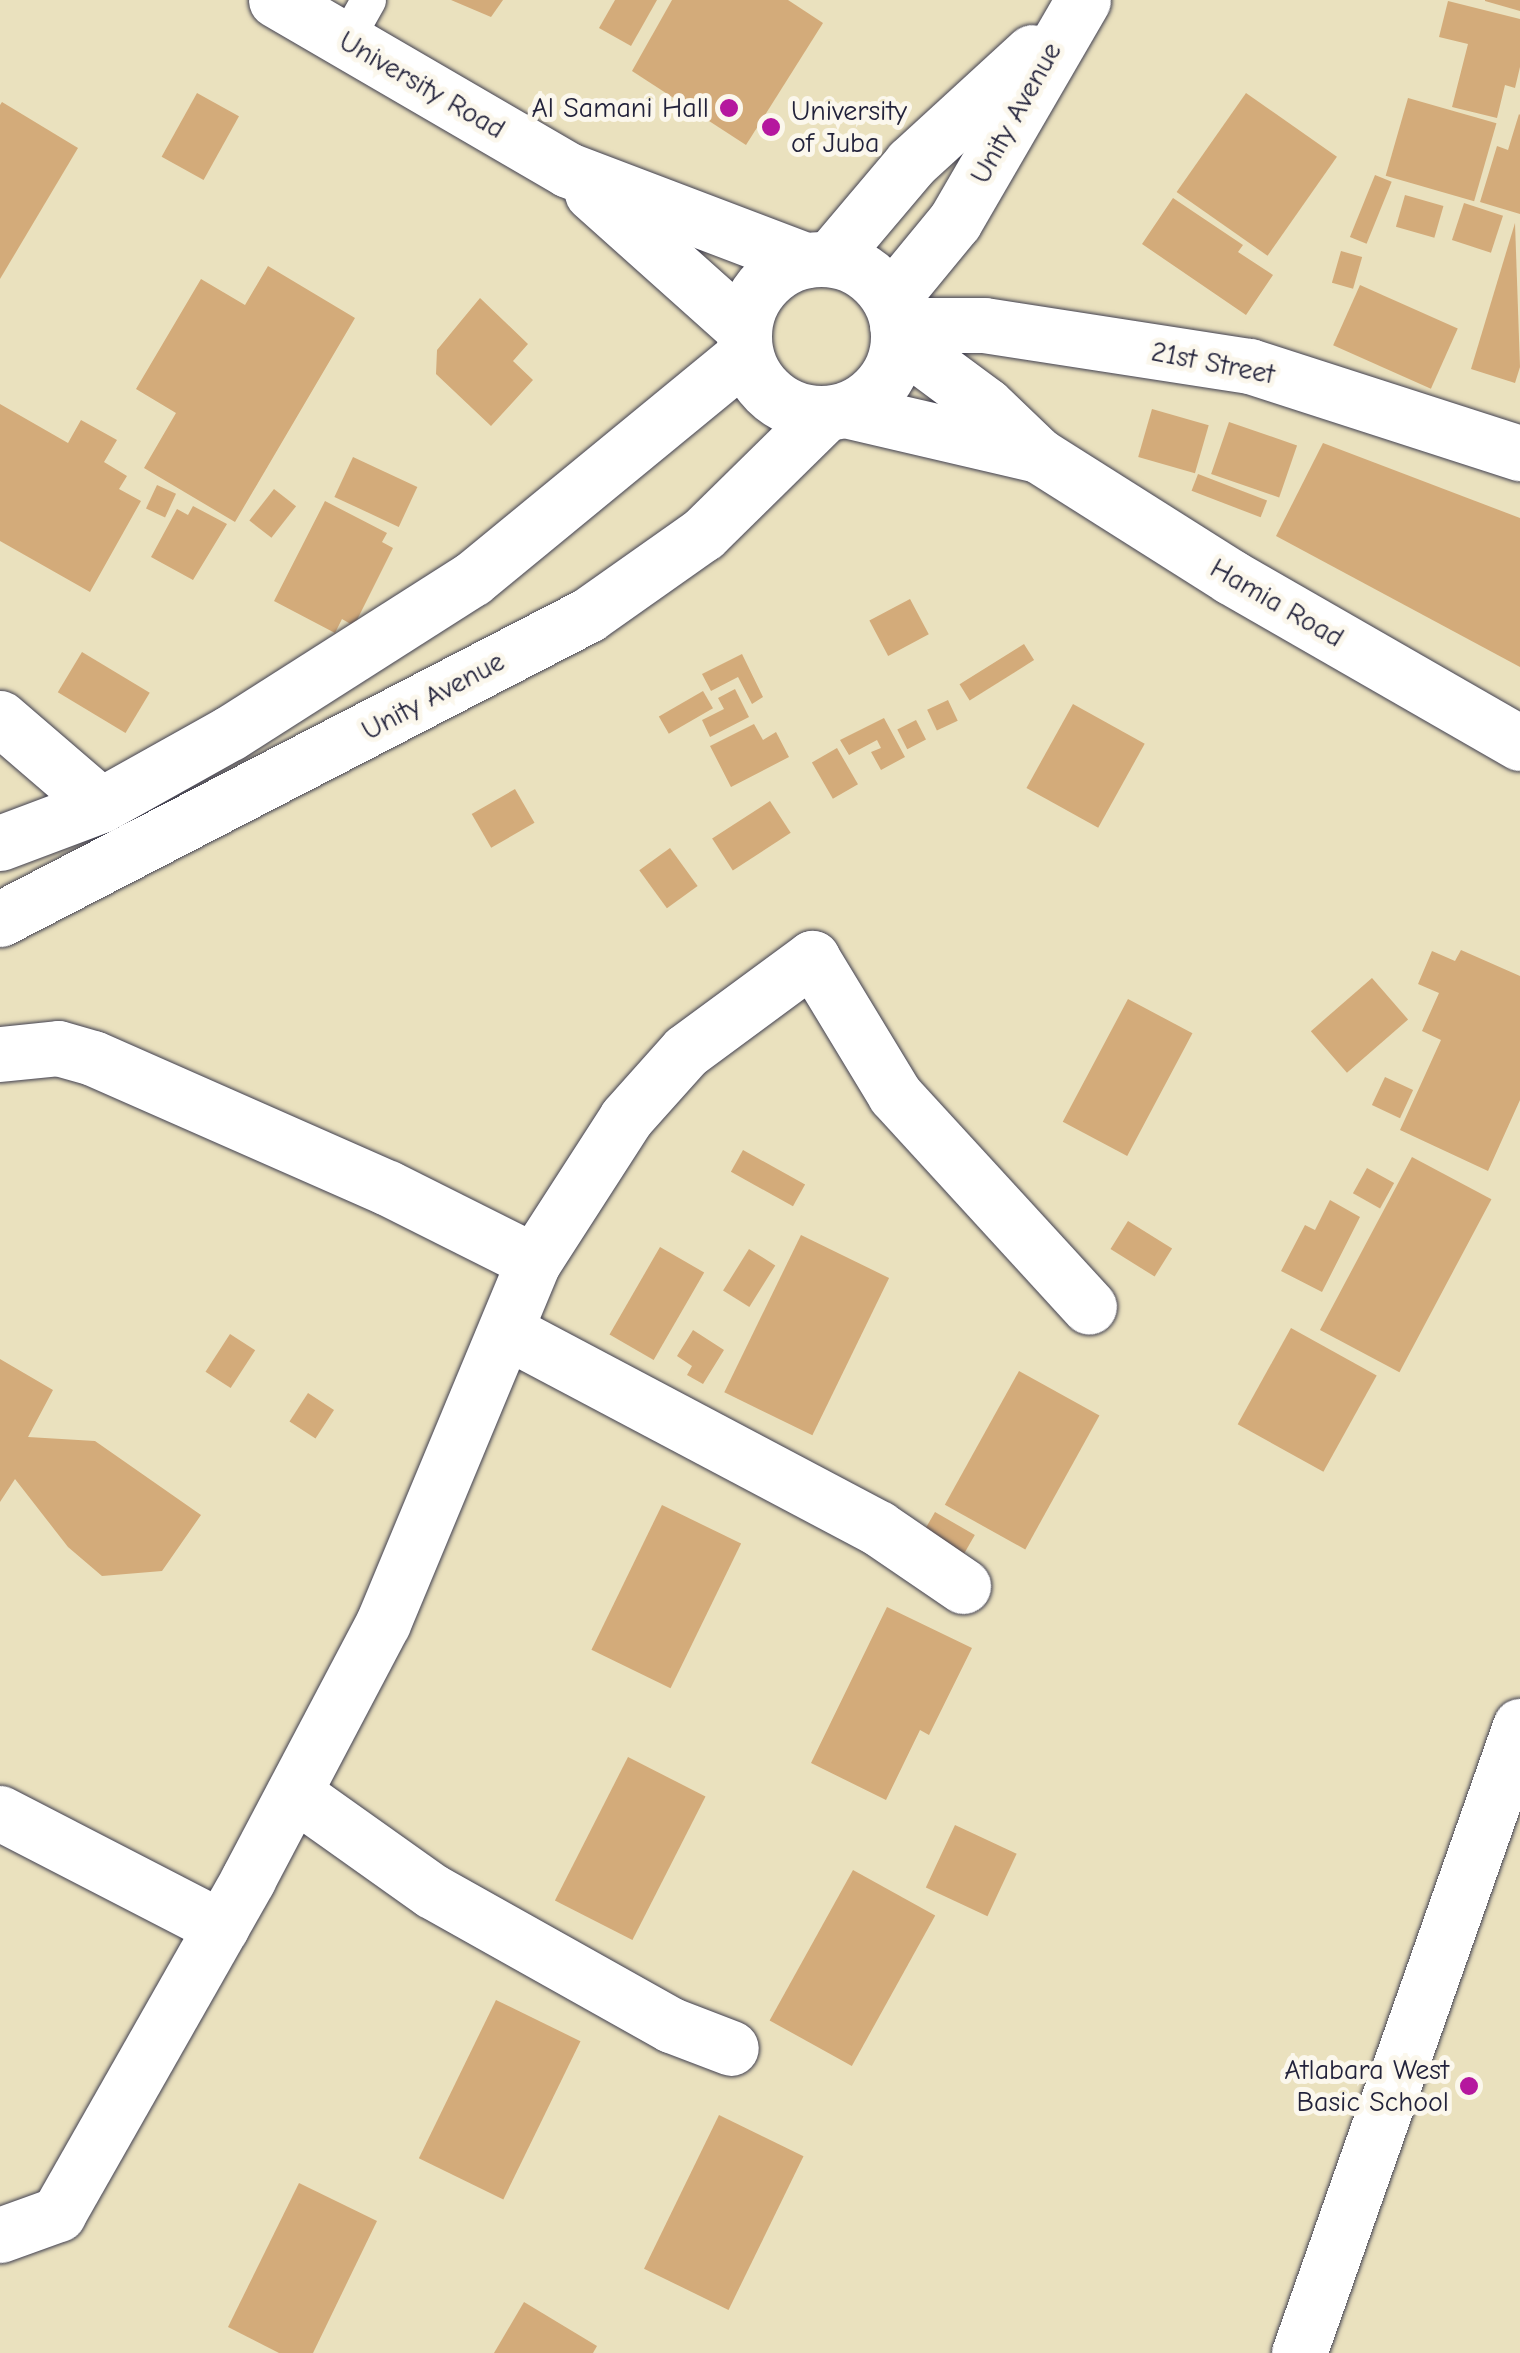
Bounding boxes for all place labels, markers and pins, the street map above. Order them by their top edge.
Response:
place label: Al Samani Hall [532,91,709,125]
place label: University of Juba [791,94,907,160]
marker: Al Samani Hall [718,97,740,119]
marker: University of Juba [760,116,782,138]
place label: Atlabara West Basic School [1284,2053,1449,2119]
marker: Atlabara West Basic School [1458,2075,1480,2097]

